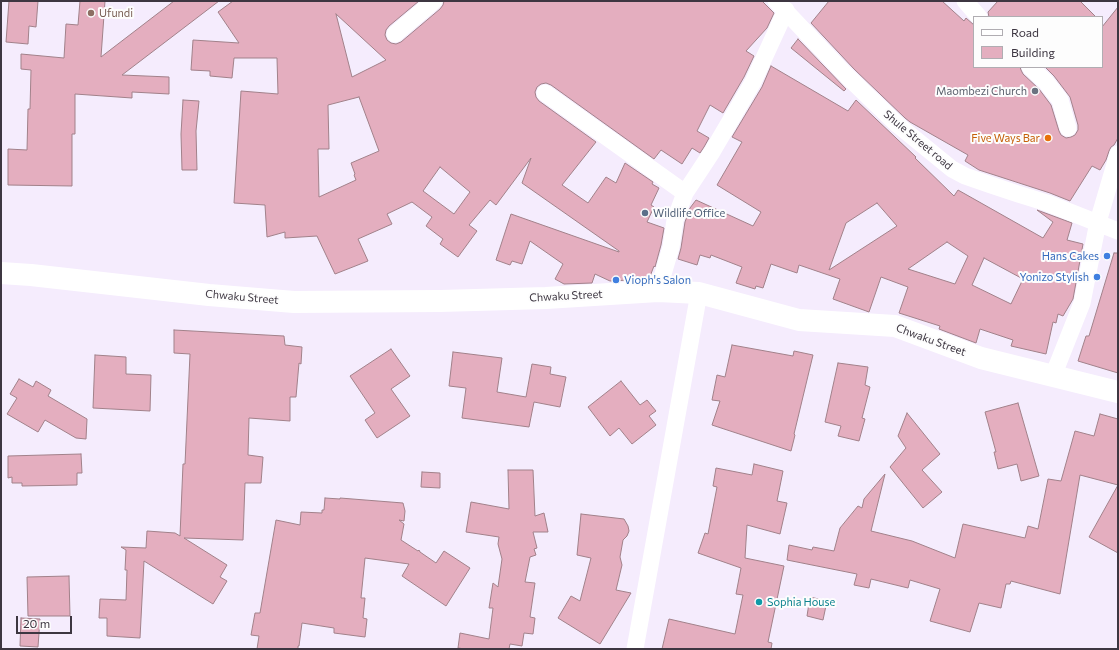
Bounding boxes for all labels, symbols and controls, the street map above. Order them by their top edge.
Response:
place label: Ufundi [99,6,133,20]
marker: Ufundi [86,8,96,18]
legend [973,16,1103,68]
text: Road [1011,25,1039,39]
text: Building [1011,45,1055,59]
place label: Maombezi Church [936,84,1027,98]
marker: Maombezi Church [1030,86,1040,96]
street label: Shule Street road [881,107,955,173]
place label: Five Ways Bar [971,131,1040,145]
marker: Five Ways Bar [1043,133,1053,143]
place label: Wildlife Office [653,206,725,220]
marker: Wildlife Office [640,208,650,218]
place label: Hans Cakes [1042,249,1099,263]
marker: Hans Cakes [1102,251,1112,261]
place label: Yonizo Stylish [1020,270,1089,284]
marker: Yonizo Stylish [1092,272,1102,282]
place label: Vioph's Salon [624,273,691,287]
marker: Vioph's Salon [611,275,621,285]
street label: Chwaku Street [205,287,279,307]
street label: Chwaku Street [529,287,603,305]
street label: Chwaku Street [894,321,968,359]
place label: Sophia House [767,595,835,609]
marker: Sophia House [754,597,764,607]
scale bar [18,608,74,634]
text: 20 m [23,616,50,630]

